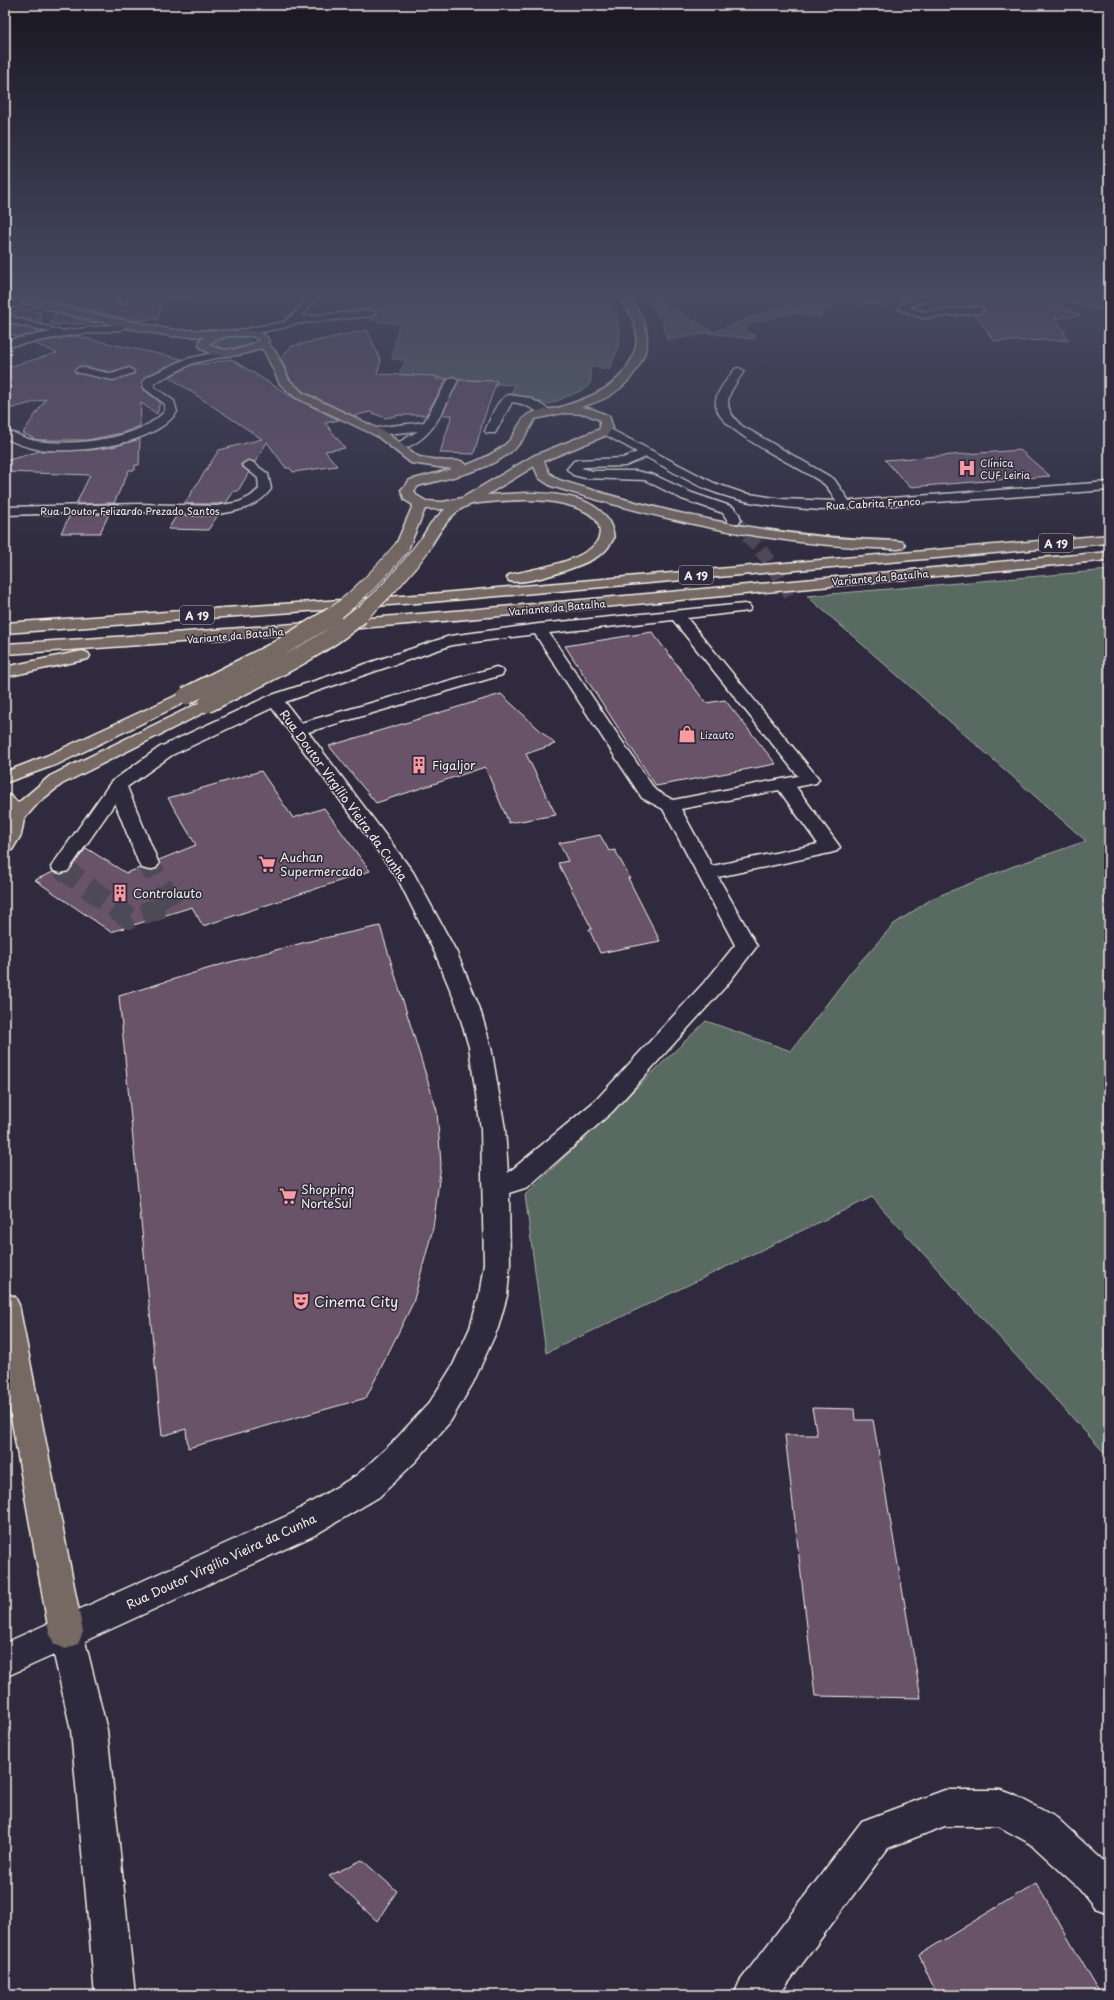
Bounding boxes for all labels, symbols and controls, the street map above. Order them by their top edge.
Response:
place label: Clínica CUF Leiria [980,455,1031,482]
hospital icon: Clínica CUF Leiria [957,458,977,478]
street label: Rua Cabrita Franco [825,493,921,513]
street label: Rua Doutor Felizardo Prezado Santos [40,503,220,518]
road number: A 19 [1039,534,1073,552]
street label: Variante da Batalha [831,565,930,589]
road number: A 19 [679,566,713,584]
street label: Variante da Batalha [508,595,607,619]
road number: A 19 [180,606,214,624]
street label: Variante da Batalha [186,623,285,647]
street label: Rua Doutor Virgílio Vieira da Cunha [276,706,413,885]
shop icon: Lizauto [677,724,697,744]
place label: Lizauto [700,727,734,742]
building icon: Figaljor [409,755,429,775]
place label: Figaljor [432,756,476,774]
place label: Auchan Supermercado [280,848,363,880]
supermarket icon: Auchan Supermercado [257,854,277,874]
building icon: Controlauto [110,883,130,903]
place label: Controlauto [133,884,202,902]
place label: Shopping NorteSul [301,1180,354,1212]
supermarket icon: Shopping NorteSul [278,1186,298,1206]
theatre icon: Cinema City [291,1291,311,1311]
place label: Cinema City [314,1291,398,1312]
street label: Rua Doutor Virgílio Vieira da Cunha [123,1509,319,1613]

